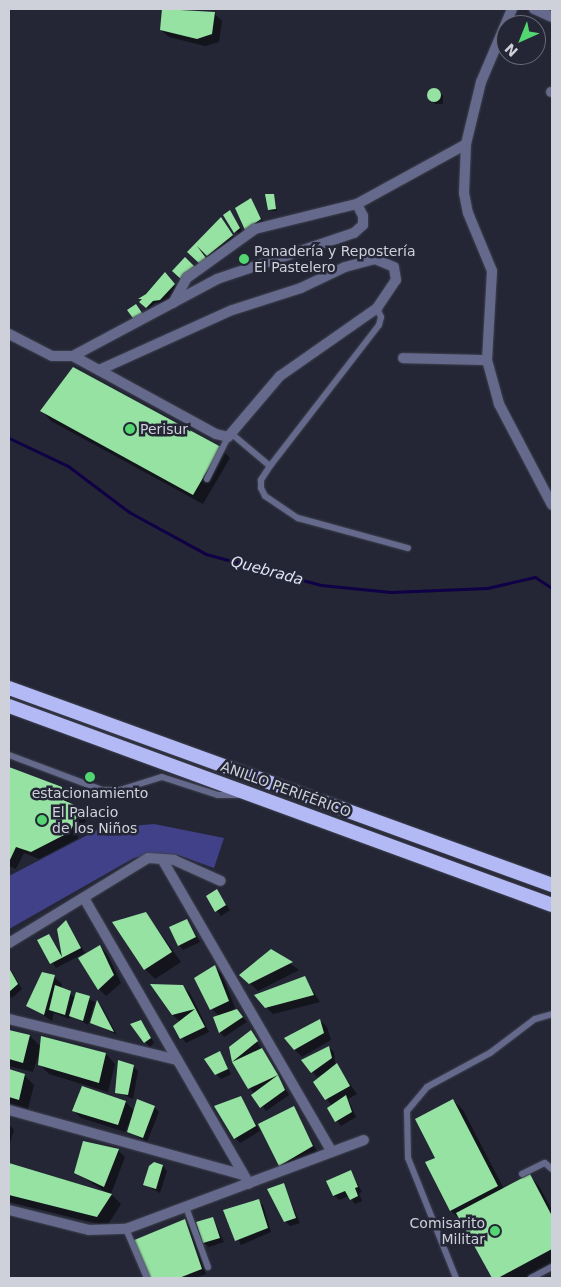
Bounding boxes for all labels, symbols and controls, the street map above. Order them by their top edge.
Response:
north arrow [496,15,546,65]
text: N [502,40,521,60]
place label: Panadería y Repostería El Pastelero [254,243,416,276]
marker: Panadería y Repostería El Pastelero [238,253,250,265]
place label: Perisur [140,421,188,437]
marker: Perisur [124,423,136,435]
water label: Quebrada [229,553,305,589]
street label: ANILLO PERIFÉRICO [219,758,353,820]
marker: estacionamiento [84,771,96,783]
place label: estacionamiento [32,785,148,801]
place label: El Palacio de los Niños [52,804,137,836]
marker: El Palacio de los Niños [36,814,48,826]
place label: Comisarito Militar [410,1215,485,1248]
marker: Comisarito Militar [489,1225,501,1237]

